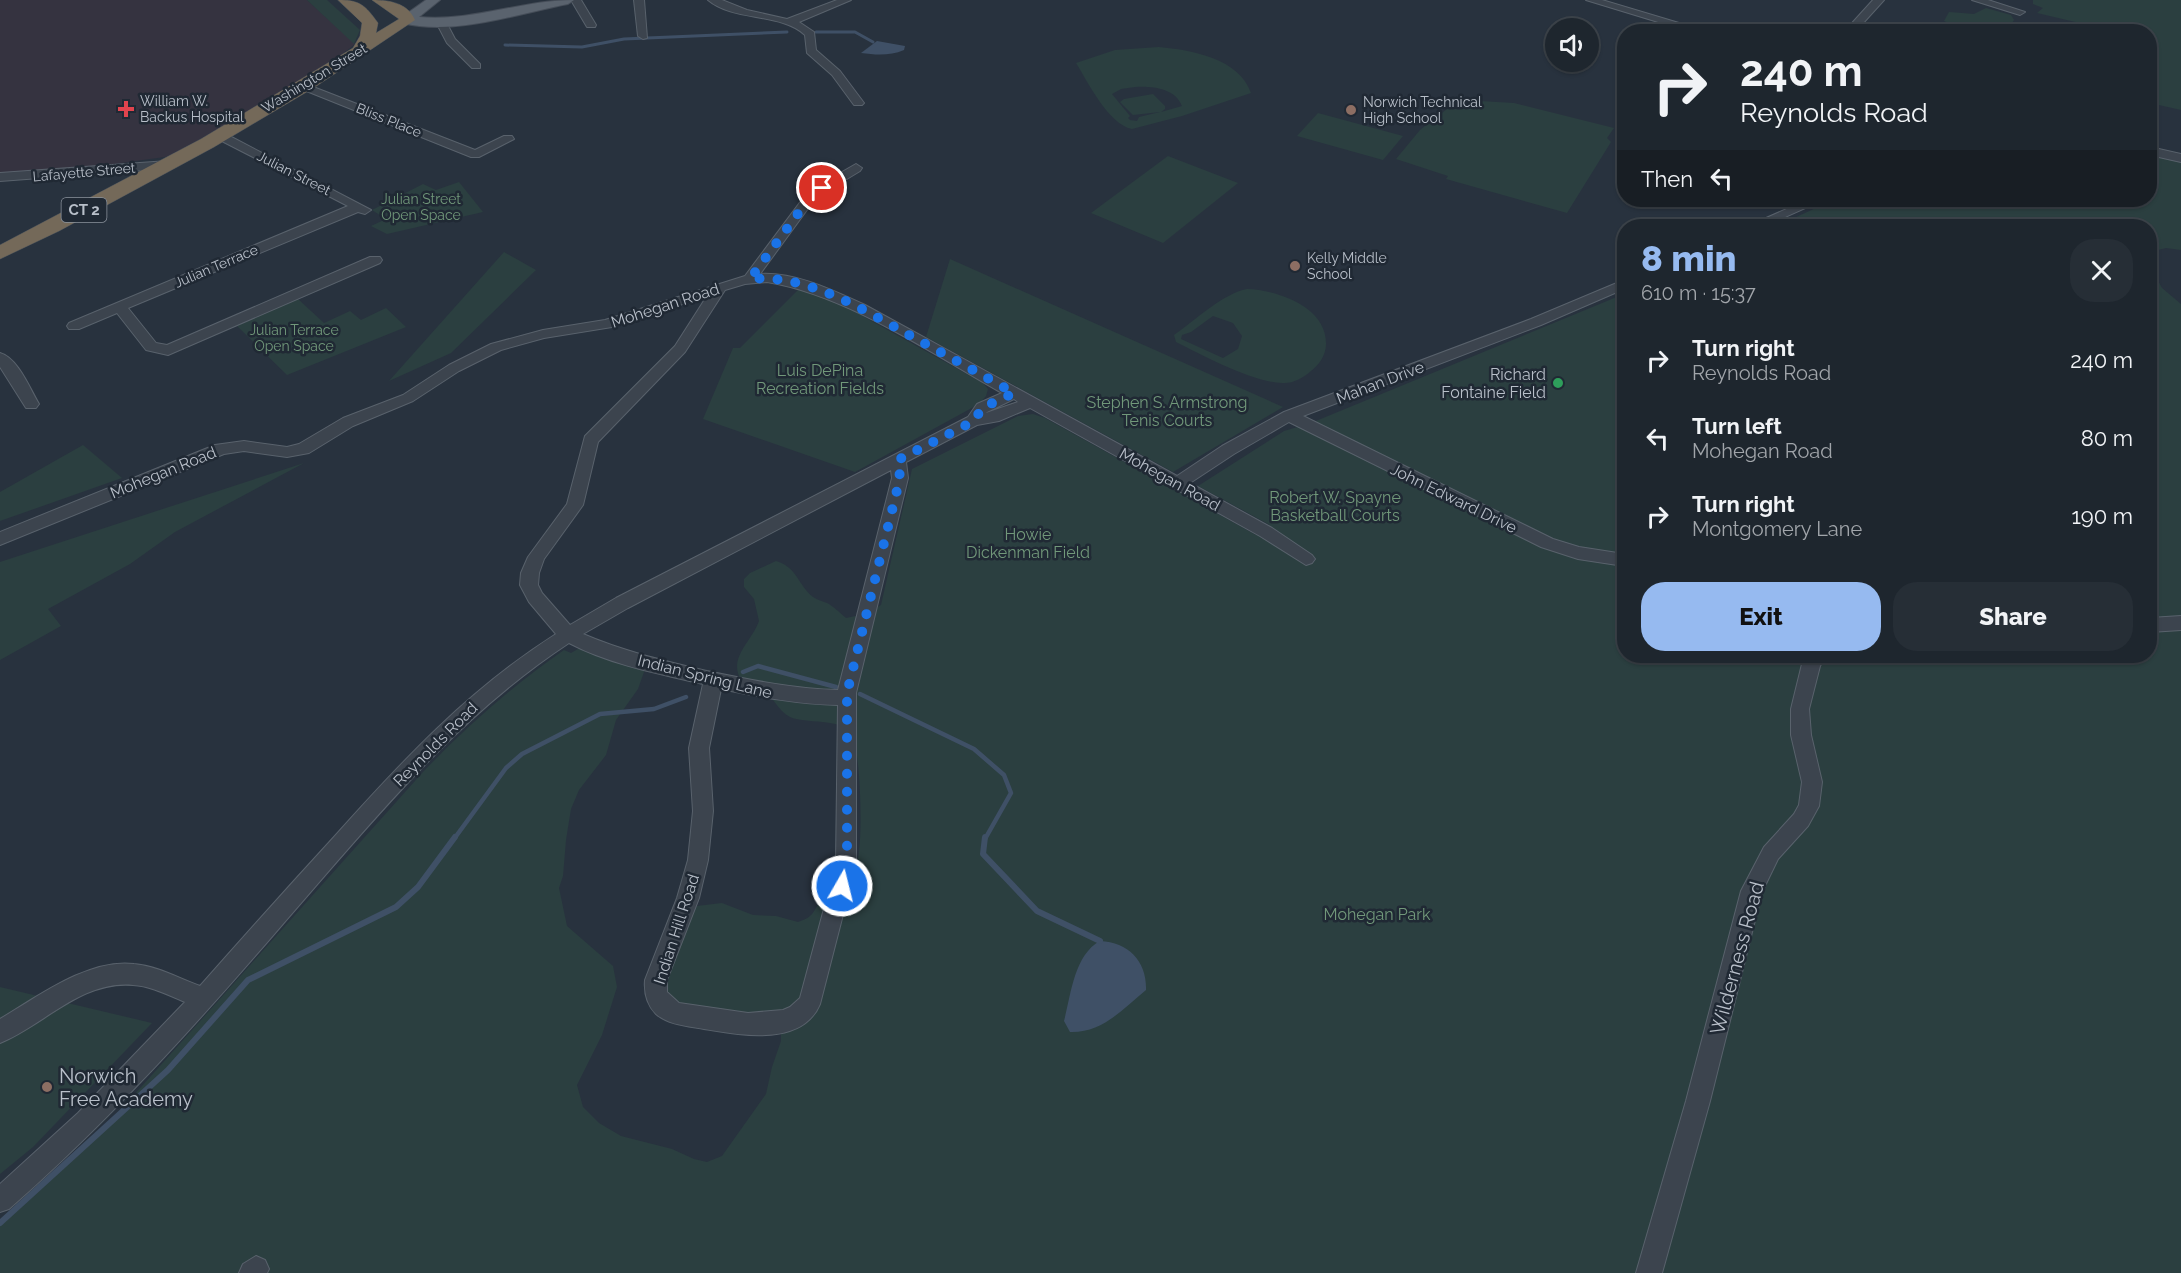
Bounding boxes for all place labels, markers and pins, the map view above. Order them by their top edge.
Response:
place label: William W. Backus Hospital [140,93,244,125]
place label: Norwich Technical High School [1363,94,1482,126]
marker: William W. Backus Hospital [117,100,135,118]
marker: Norwich Technical High School [1344,103,1358,117]
pin [796,162,847,213]
place label: Kelly Middle School [1307,250,1387,282]
marker: Kelly Middle School [1288,259,1302,273]
place label: Richard Fontaine Field [1441,365,1546,402]
marker: Richard Fontaine Field [1551,376,1565,390]
place label: Norwich Free Academy [59,1064,193,1111]
marker: Norwich Free Academy [40,1080,54,1094]

